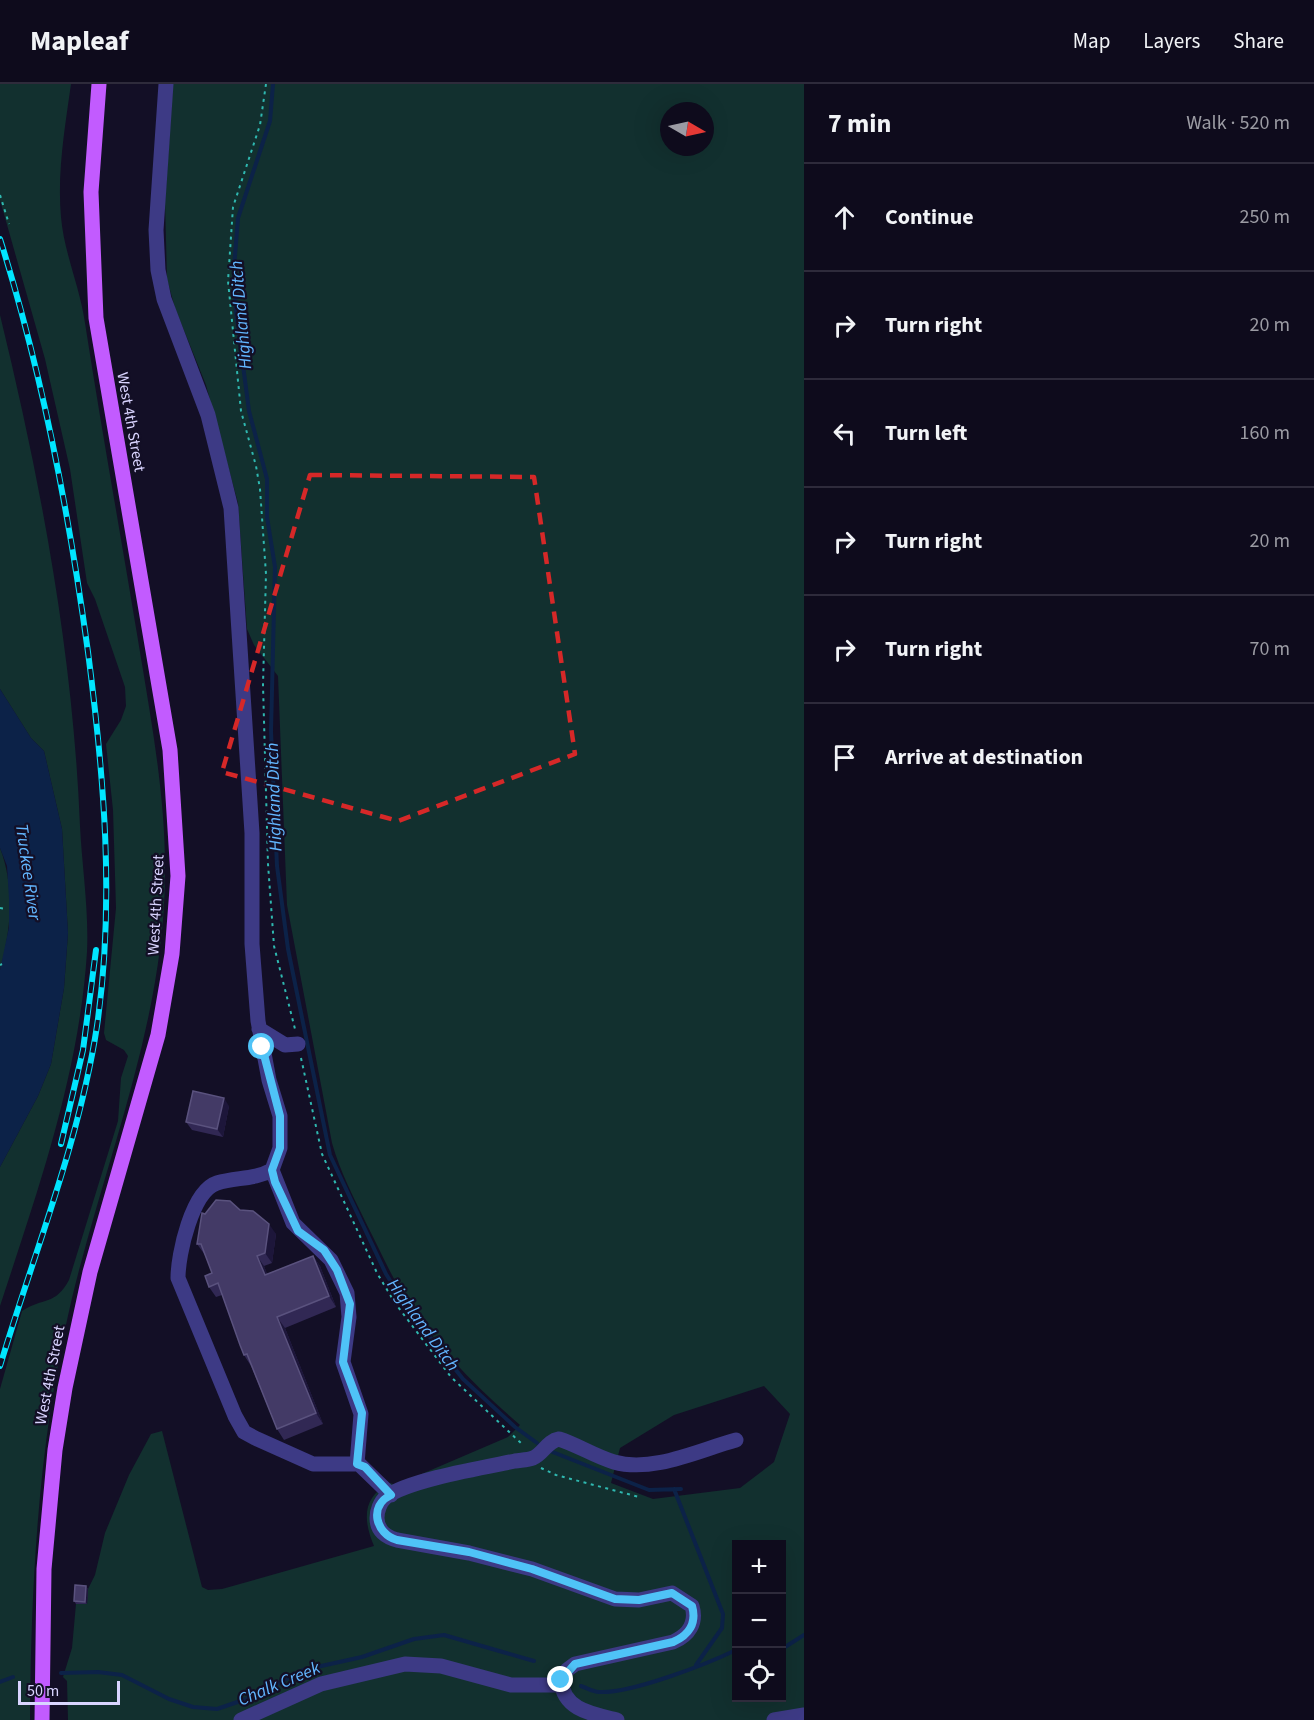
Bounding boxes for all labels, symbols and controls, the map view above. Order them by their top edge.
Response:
text: Mapleaf [30,21,129,61]
text: Map [1073,26,1110,56]
text: Layers [1143,26,1200,56]
text: Share [1233,26,1284,56]
north arrow [660,102,714,156]
text: 7 min [828,105,891,142]
text: Walk · 520 m [1186,109,1290,137]
icon: ahead [828,201,861,234]
text: Continue [885,201,974,233]
text: 250 m [1240,203,1290,231]
water label: Highland Ditch [224,260,258,370]
icon: right [828,309,861,342]
text: Turn right [885,309,982,341]
text: 20 m [1250,311,1290,339]
street label: West 4th Street [111,370,151,474]
icon: left [828,417,861,450]
text: Turn left [885,417,967,449]
text: 160 m [1240,419,1290,447]
icon: right [828,525,861,558]
text: Turn right [885,525,982,557]
text: 20 m [1250,527,1290,555]
icon: right [828,633,861,666]
text: Turn right [885,633,982,665]
text: 70 m [1250,635,1290,663]
icon: arrive [828,741,861,774]
text: Arrive at destination [885,741,1083,773]
water label: Highland Ditch [260,742,288,852]
water label: Truckee River [9,822,47,923]
street label: West 4th Street [142,853,170,956]
route start [248,1033,274,1059]
water label: Highland Ditch [381,1274,465,1376]
street label: West 4th Street [30,1323,71,1427]
map controls [732,1540,786,1702]
button: + [732,1540,786,1594]
button: − [732,1594,786,1648]
button: locate [732,1648,786,1702]
water label: Chalk Creek [234,1655,324,1713]
route end [547,1666,573,1692]
scale bar [18,1678,120,1706]
text: 50 m [27,1680,59,1702]

